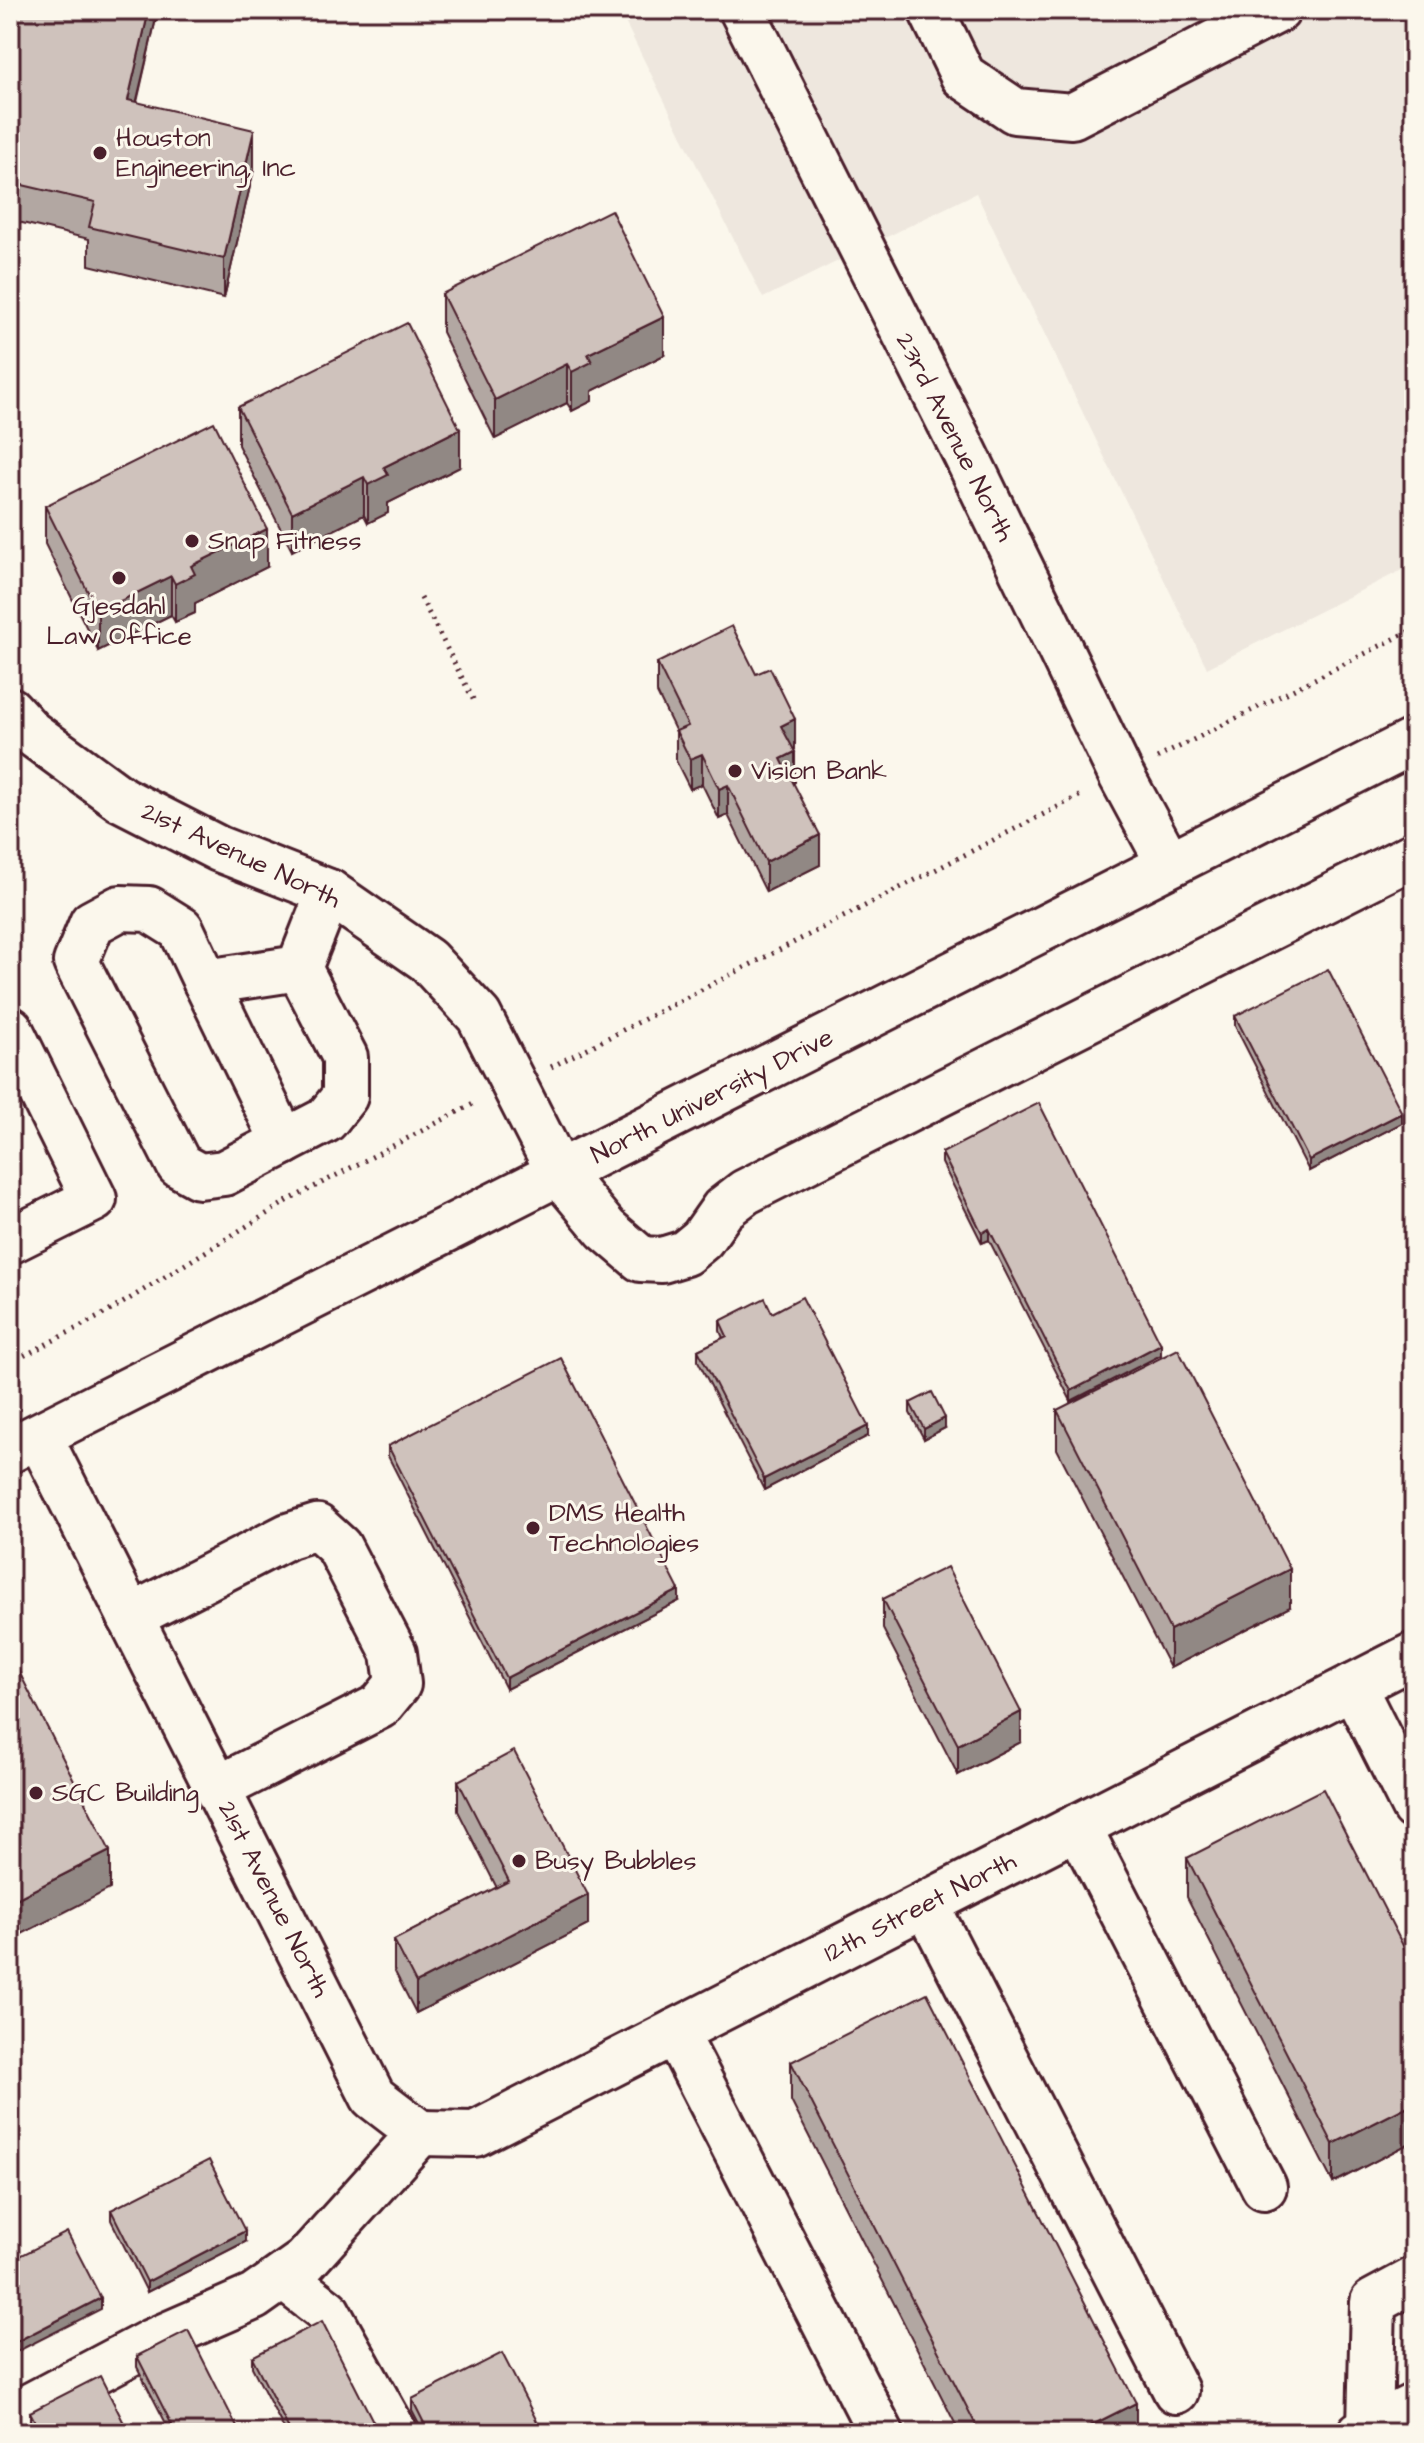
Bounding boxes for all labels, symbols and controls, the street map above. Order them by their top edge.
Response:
place label: Houston Engineering, Inc [116,120,296,188]
marker: Houston Engineering, Inc [91,144,109,162]
street label: 23rd Avenue North [887,326,1023,548]
place label: Snap Fitness [208,523,361,559]
marker: Snap Fitness [183,532,201,550]
marker: Gjesdahl Law Office [110,569,128,587]
place label: Gjesdahl Law Office [46,588,192,654]
place label: Vision Bank [751,753,887,789]
marker: Vision Bank [726,762,744,780]
street label: 21st Avenue North [136,793,346,917]
street label: North University Drive [585,1019,840,1175]
place label: DMS Health Technologies [549,1495,699,1563]
marker: DMS Health Technologies [524,1519,542,1537]
place label: SGC Building [52,1775,199,1813]
marker: SGC Building [27,1784,45,1802]
street label: 21st Avenue North [209,1795,339,2003]
place label: Busy Bubbles [535,1843,697,1881]
street label: 12th Street North [818,1843,1022,1971]
marker: Busy Bubbles [510,1852,528,1870]

